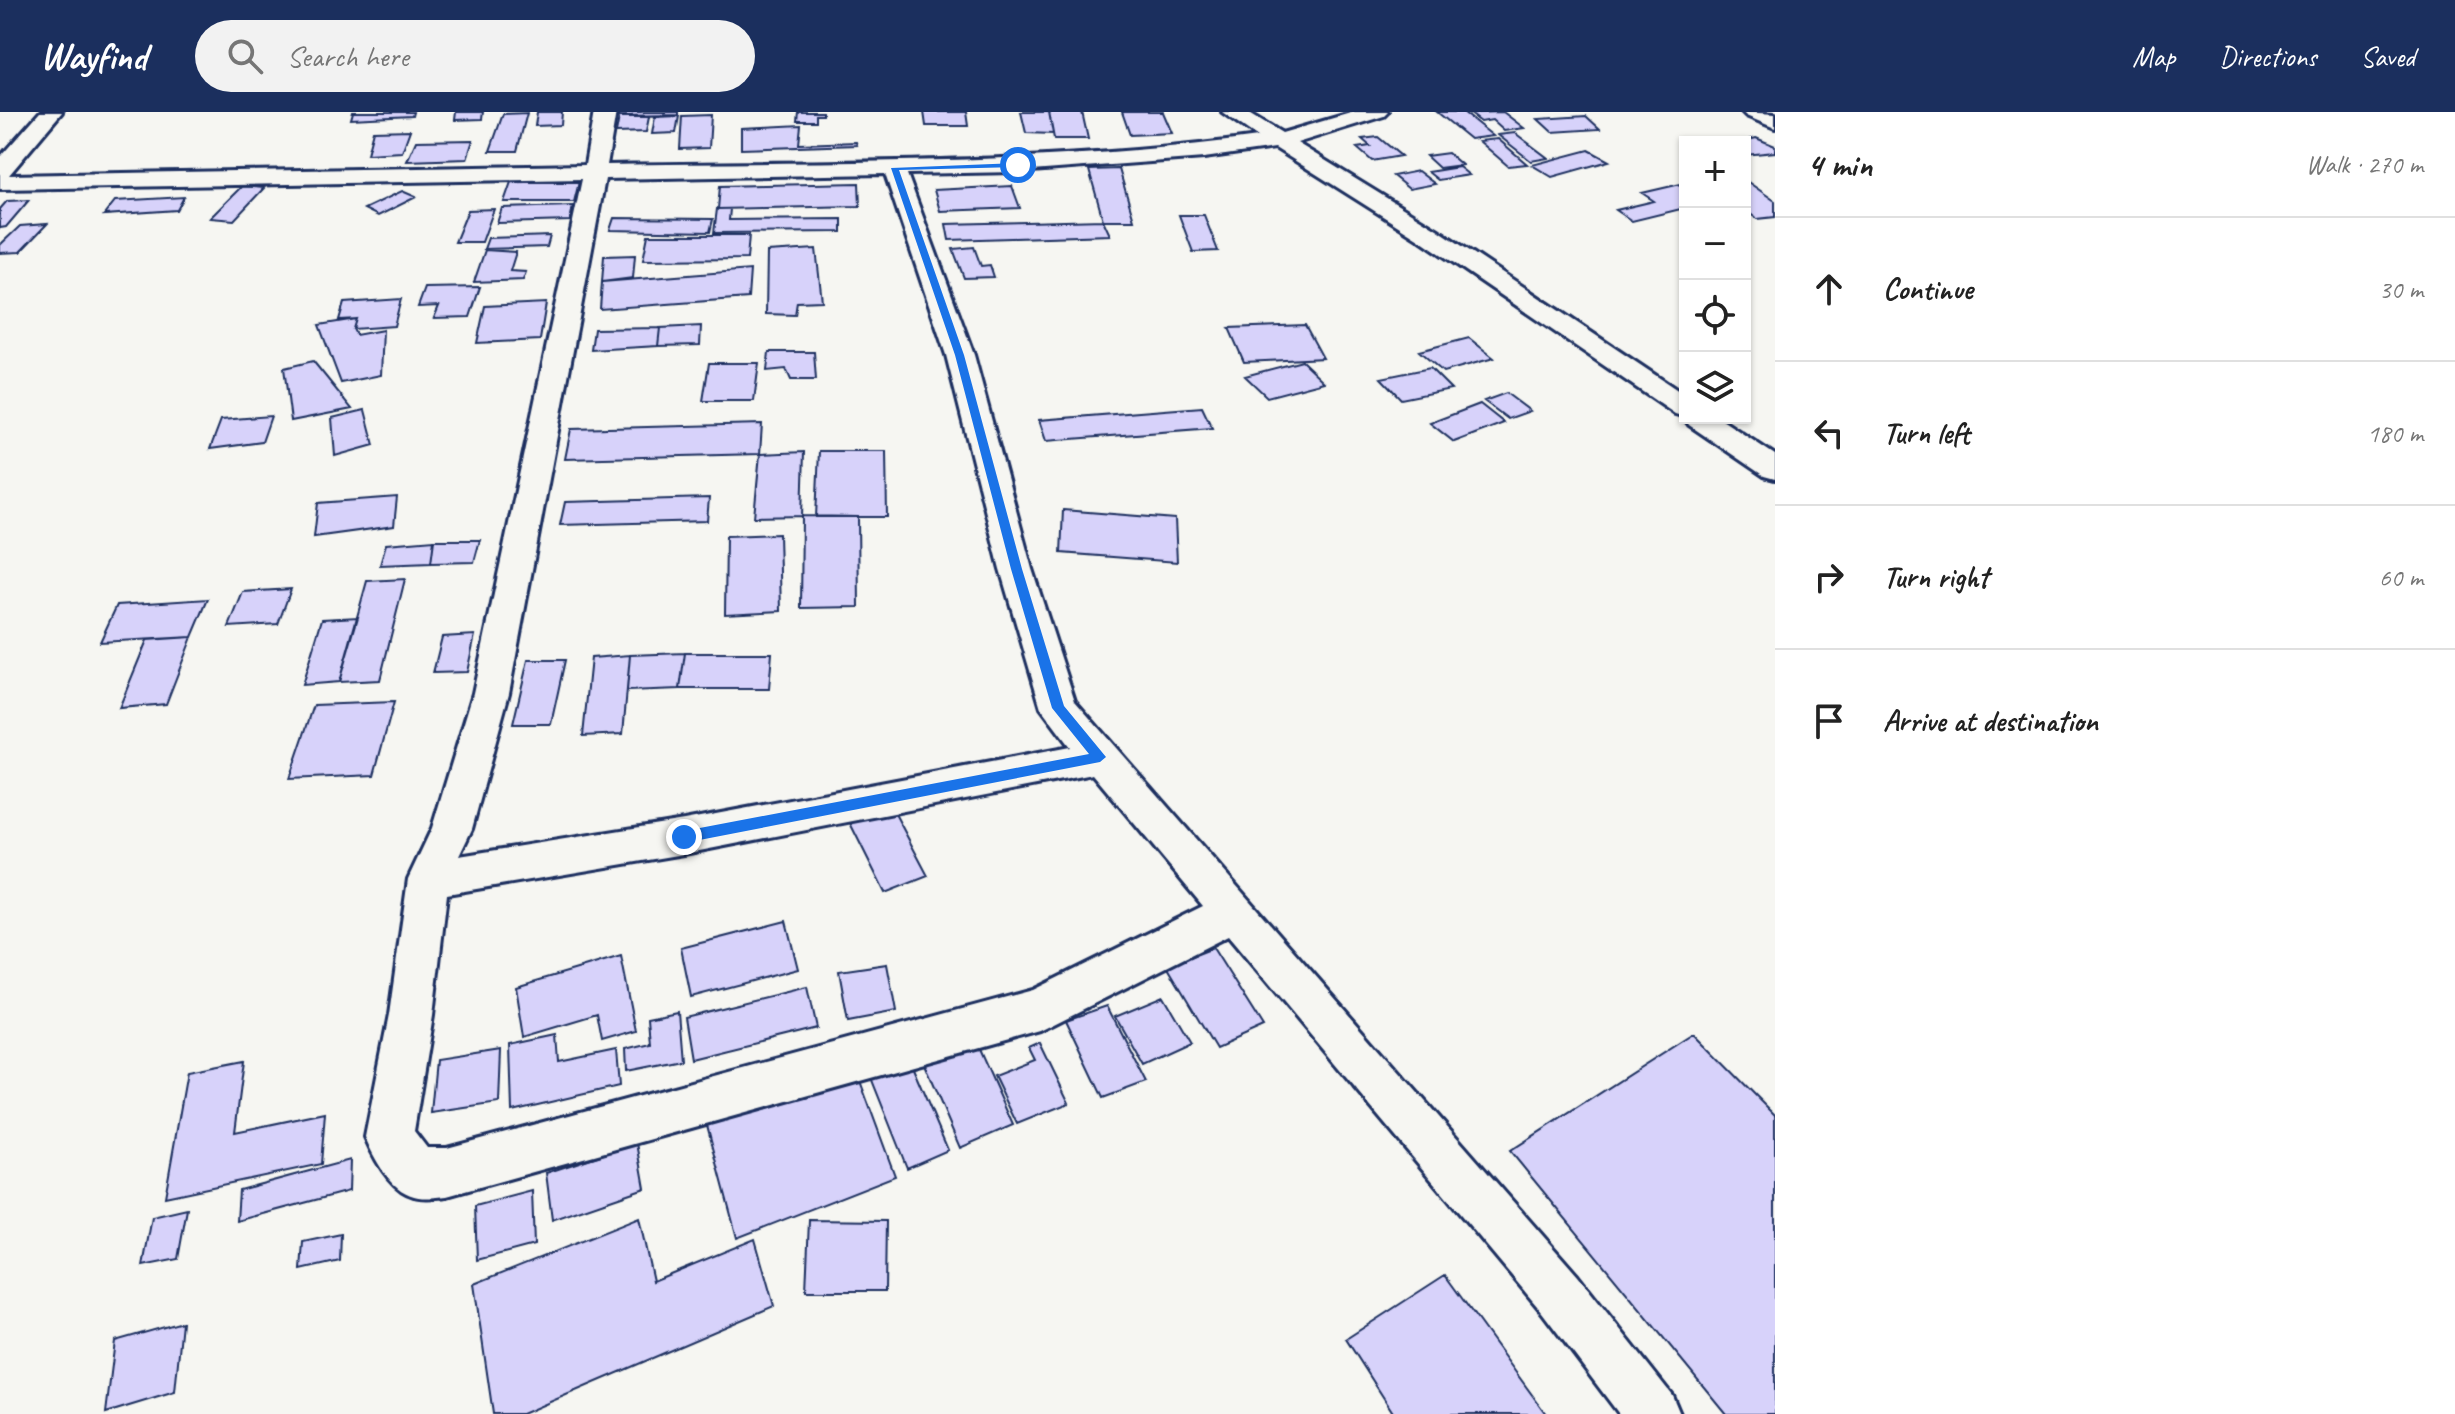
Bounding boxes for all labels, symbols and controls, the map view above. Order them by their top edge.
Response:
search box [195,20,755,92]
text: Wayfind [40,33,147,80]
icon: search [223,34,267,78]
text: Search here [287,37,409,75]
text: Map [2132,39,2175,74]
text: Directions [2219,39,2317,74]
text: Saved [2361,39,2415,74]
map controls [1679,136,1751,424]
button: + [1679,136,1751,208]
text: 4 min [1807,143,1872,186]
route start [1000,147,1036,183]
text: Walk · 270 m [2306,148,2423,181]
button: − [1679,208,1751,280]
icon: ahead [1807,267,1851,311]
text: Continue [1883,270,1973,308]
text: 30 m [2379,273,2423,306]
button: locate [1679,280,1751,352]
button: layers [1679,352,1751,424]
icon: left [1807,411,1851,455]
text: Turn left [1883,414,1970,452]
text: 180 m [2367,417,2423,450]
icon: right [1807,555,1851,599]
text: Turn right [1883,558,1988,596]
text: 60 m [2379,561,2423,594]
icon: arrive [1807,699,1851,743]
text: Arrive at destination [1883,702,2098,740]
route end [666,819,702,855]

